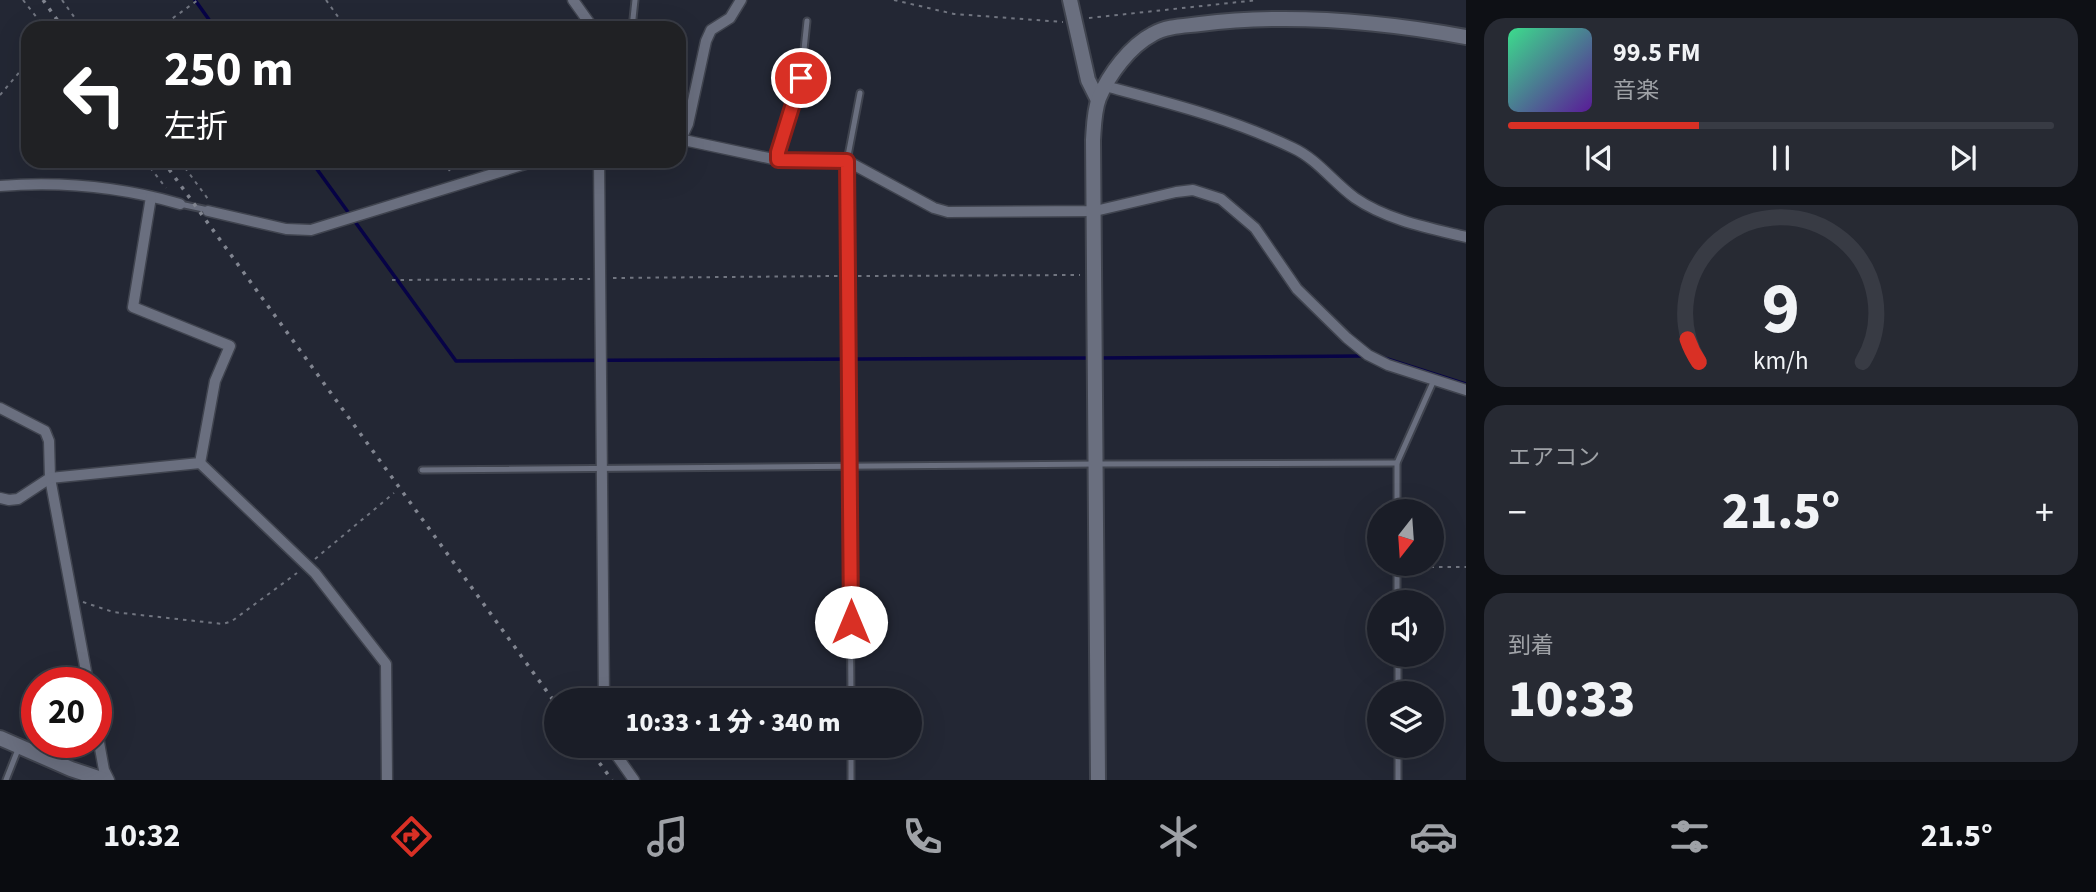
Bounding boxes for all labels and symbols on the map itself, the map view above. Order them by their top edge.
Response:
pin [771,48,831,108]
north arrow [1367,499,1444,576]
position arrow [814,585,888,659]
speed limit sign: 20 [21,667,112,758]

